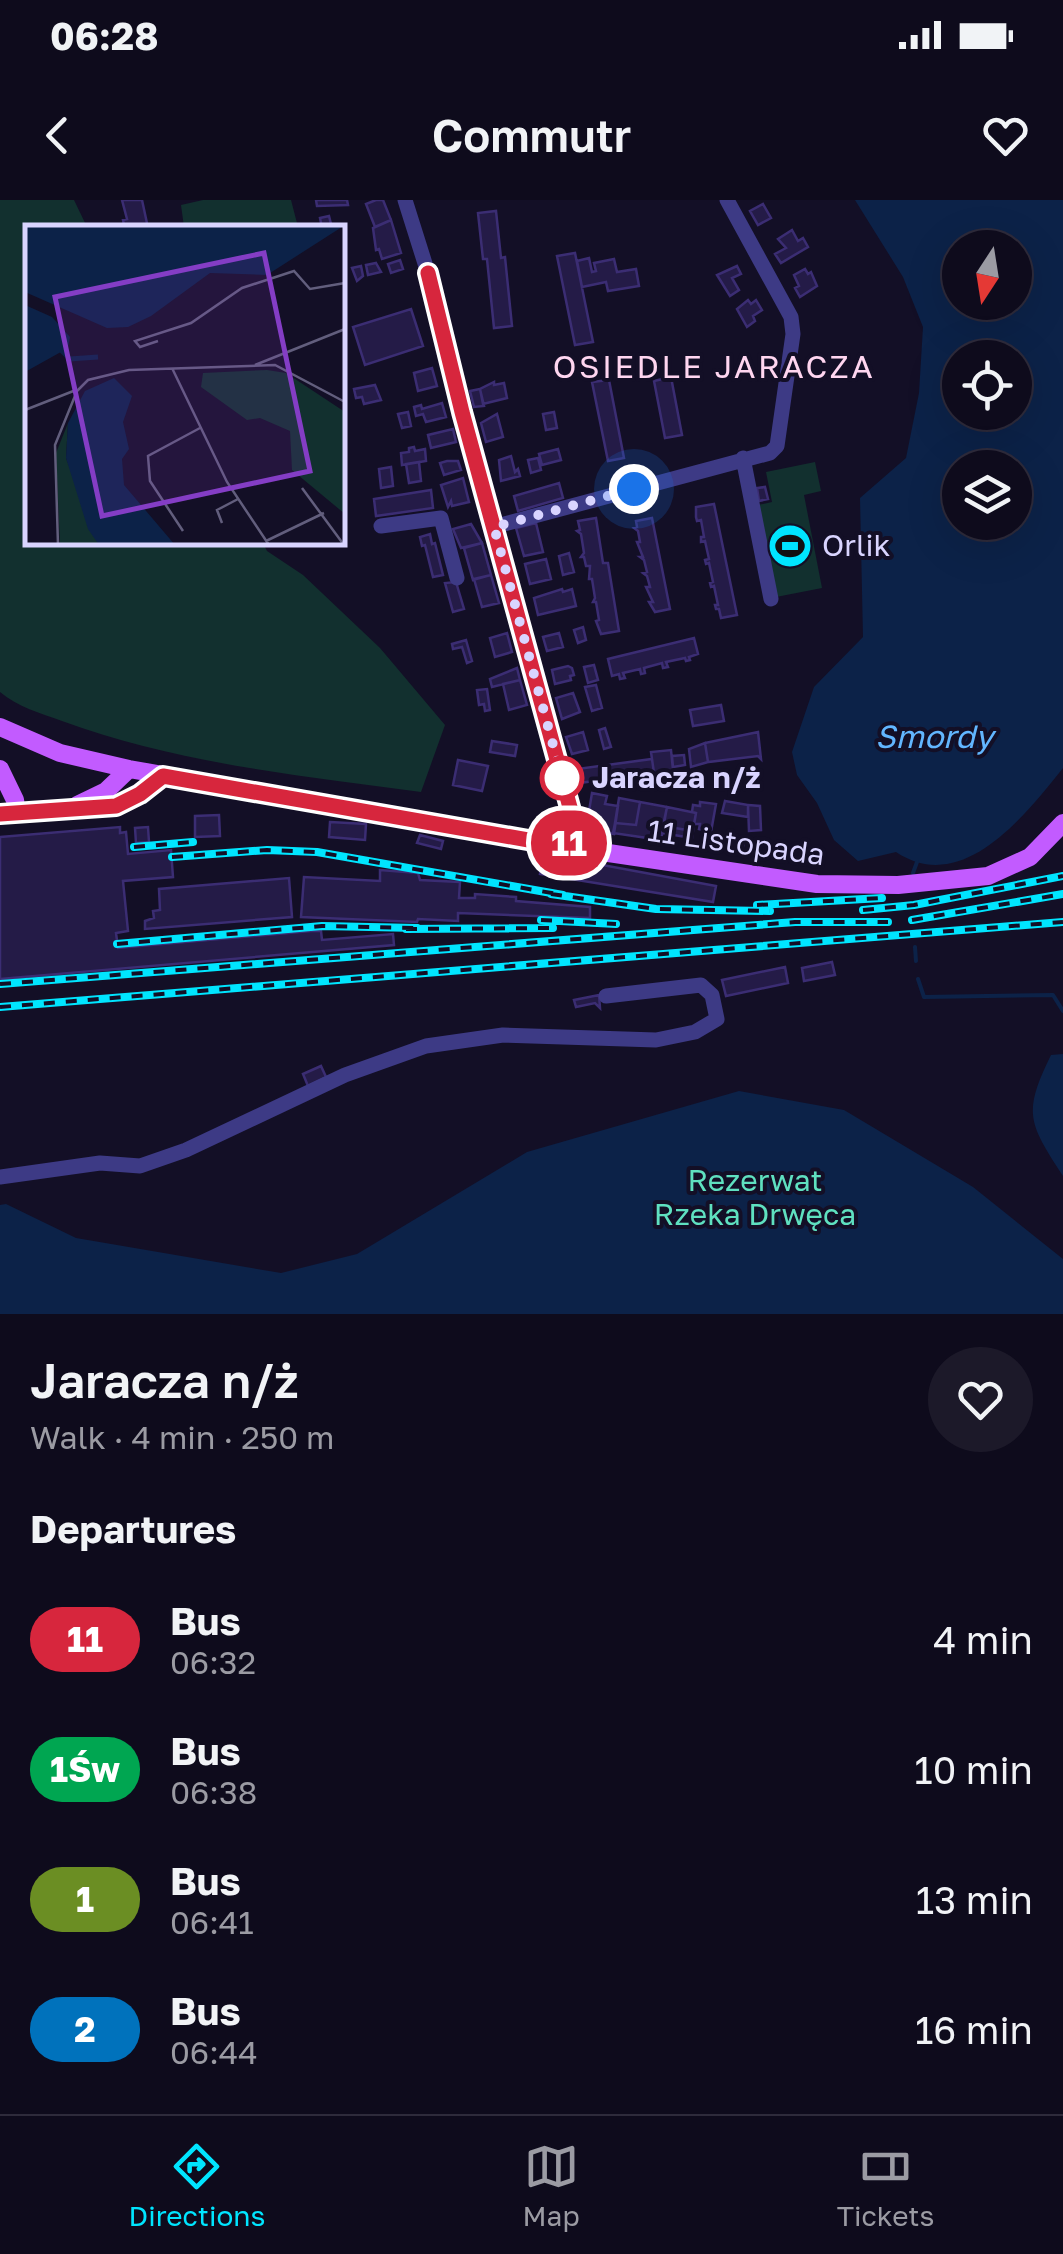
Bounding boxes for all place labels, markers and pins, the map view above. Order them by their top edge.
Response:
sports icon: Orlik [767,523,813,569]
place label: Orlik [822,527,891,563]
marker: Jaracza n/ż [541,757,583,799]
place label: Jaracza n/ż [592,759,760,795]

